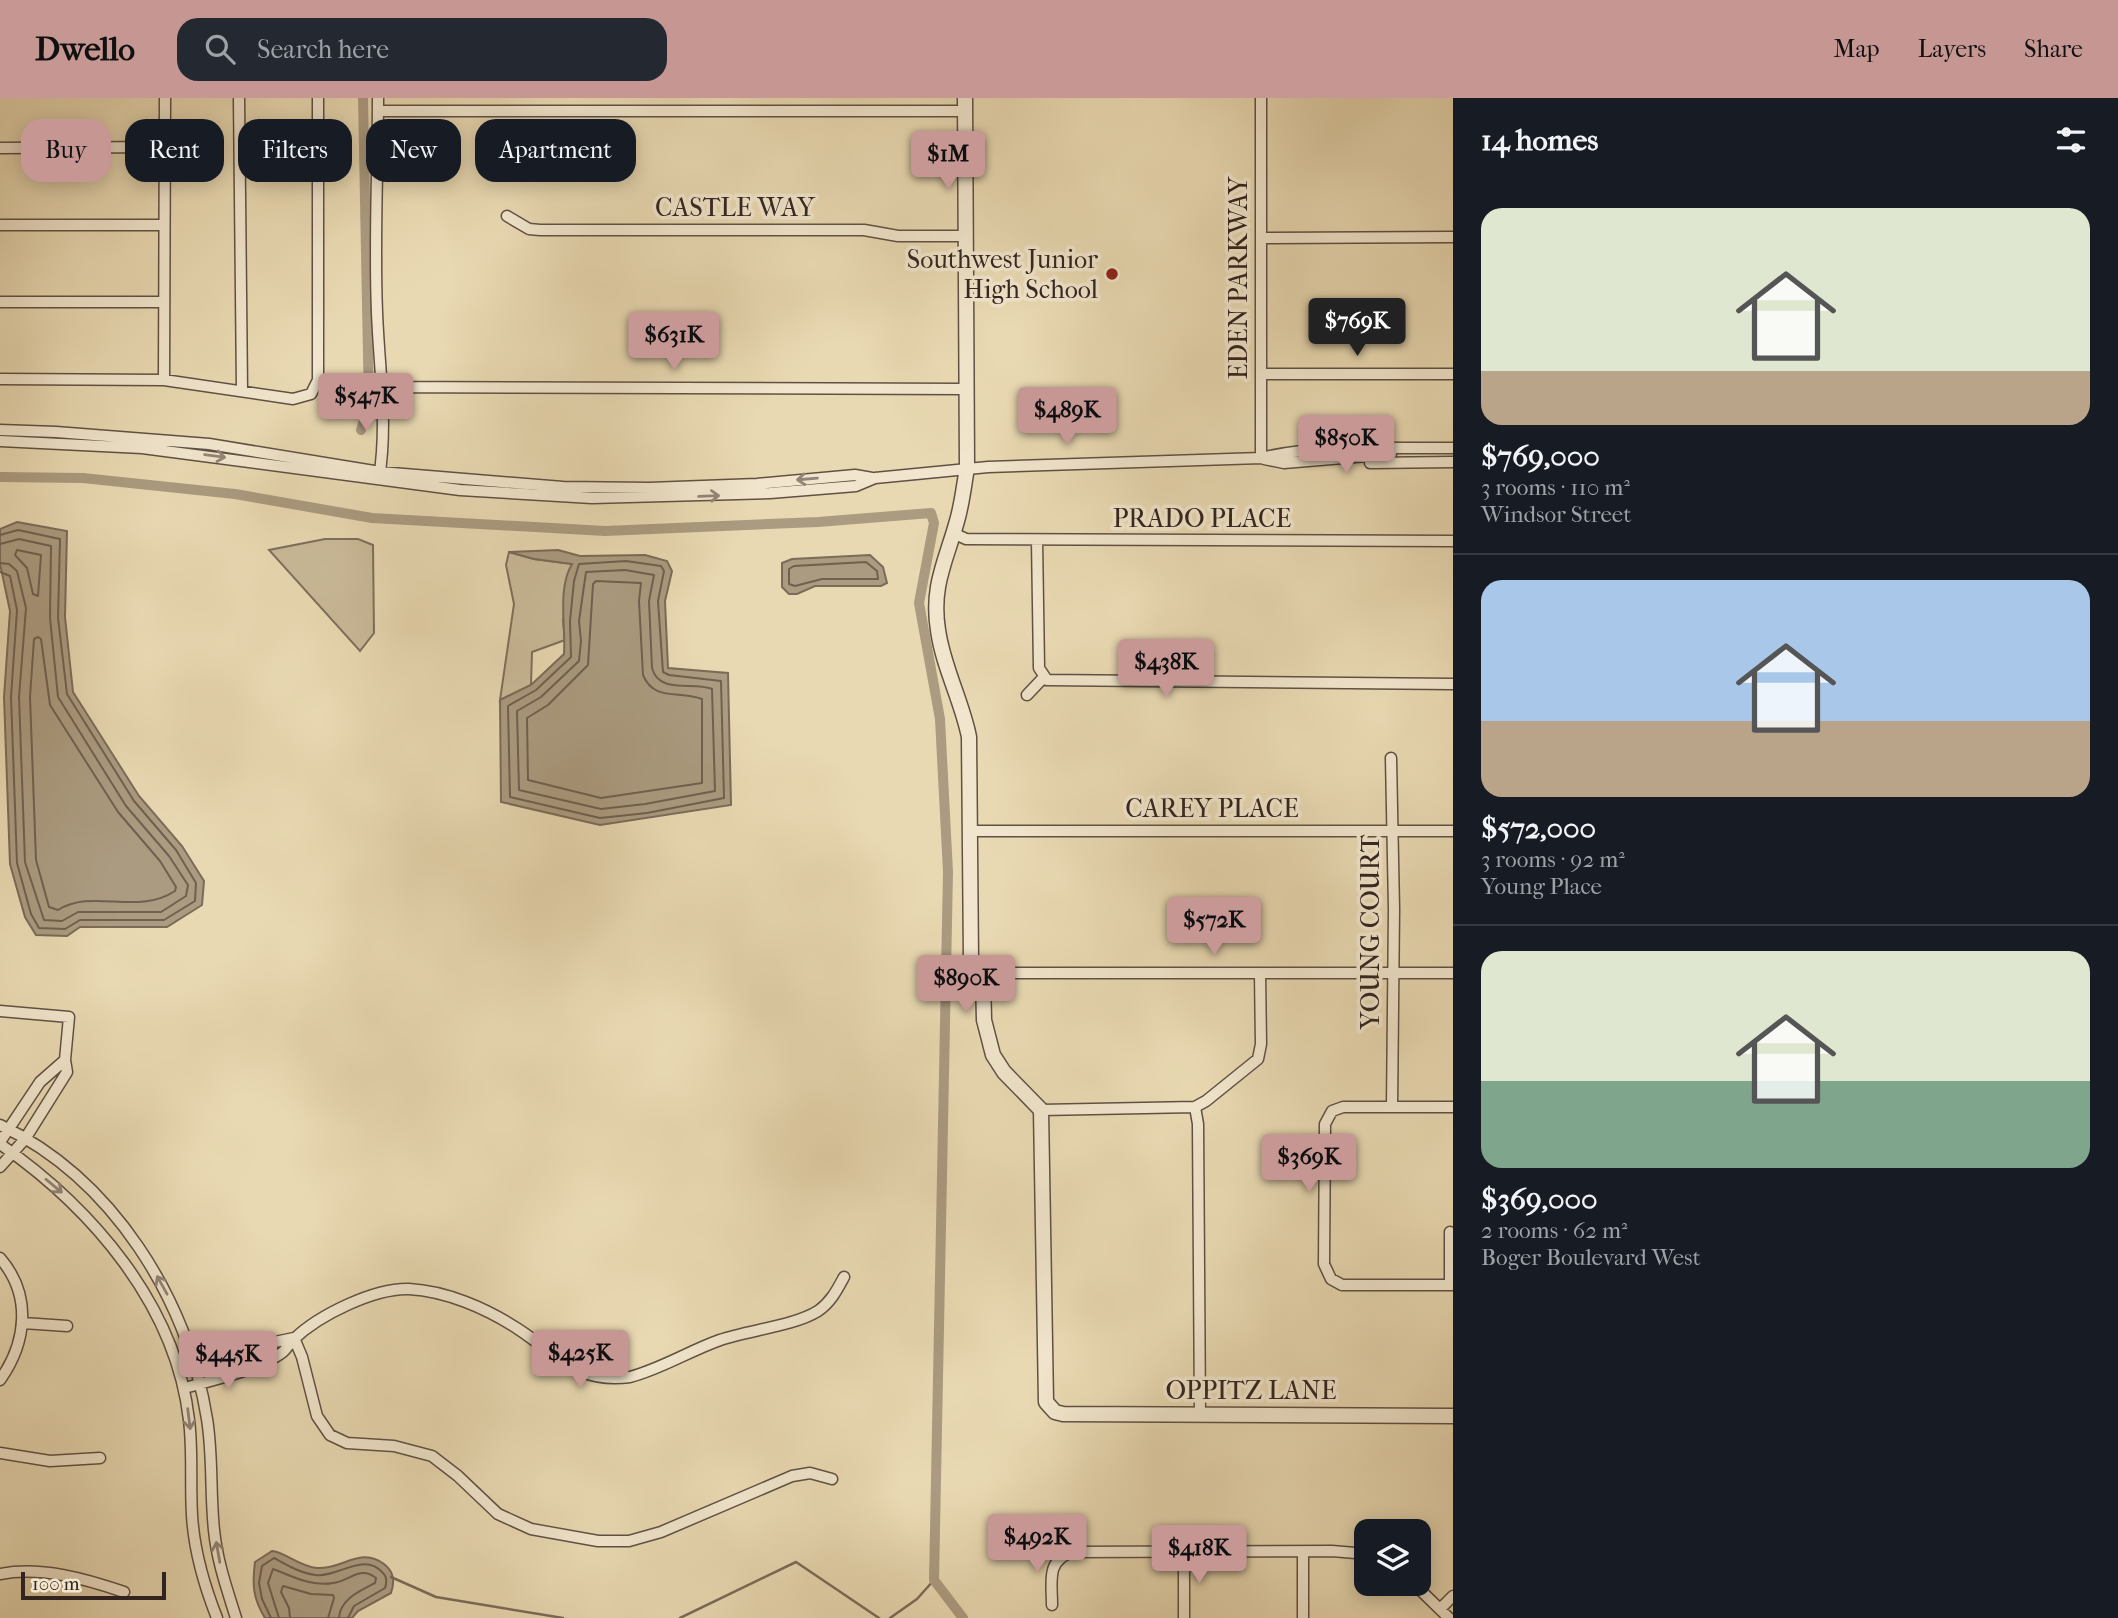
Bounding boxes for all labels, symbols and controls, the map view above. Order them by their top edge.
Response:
search box [177,18,667,81]
text: Dwello [35,30,135,69]
icon: search [201,30,239,68]
text: Search here [257,34,389,65]
text: Map [1834,35,1880,63]
text: Layers [1918,35,1986,63]
text: Share [2024,35,2083,63]
chip: Buy [21,119,111,182]
chip: Rent [125,119,224,182]
chip: Filters [238,119,352,182]
chip: New [366,119,461,182]
chip: Apartment [475,119,636,182]
icon: filters [2052,121,2090,159]
text: 14 homes [1481,123,1598,158]
pin: $1M [914,132,982,191]
text: $1M [927,140,969,167]
street label: EDEN PARKWAY [1223,175,1254,380]
street label: CASTLE WAY [655,192,816,223]
place label: Southwest Junior High School [907,244,1098,305]
icon: home [1723,253,1849,379]
marker: Southwest Junior High School [1104,266,1120,282]
pin: $769K [1308,299,1406,358]
text: $769K [1325,307,1390,334]
pin: $631K [625,313,723,372]
text: $631K [644,321,704,348]
pin: $547K [317,374,415,433]
text: $547K [334,382,398,409]
pin: $489K [1018,388,1116,447]
text: $489K [1034,396,1100,423]
pin: $850K [1297,416,1395,475]
text: $850K [1314,424,1378,451]
text: $769,000 [1481,439,1600,474]
one-way arrow [203,450,225,463]
one-way arrow [796,473,819,486]
text: 3 rooms · 110 m² [1481,474,1630,501]
one-way arrow [697,490,720,503]
text: Windsor Street [1481,501,1631,528]
street label: PRADO PLACE [1113,503,1291,534]
icon: home [1723,625,1849,751]
pin: $438K [1117,640,1215,699]
text: $438K [1134,648,1198,675]
street label: CAREY PLACE [1125,793,1299,824]
text: $572,000 [1481,811,1596,846]
street label: YOUNG COURT [1355,834,1386,1030]
text: 3 rooms · 92 m² [1481,846,1625,873]
text: Young Place [1481,873,1602,900]
pin: $572K [1165,898,1263,957]
text: $572K [1183,906,1245,933]
pin: $890K [917,956,1015,1015]
text: $890K [933,964,999,991]
icon: home [1723,996,1849,1122]
pin: $369K [1260,1134,1358,1194]
text: $369K [1277,1143,1341,1170]
one-way arrow [44,1178,62,1193]
text: $369,000 [1481,1182,1598,1217]
text: 2 rooms · 62 m² [1481,1217,1628,1244]
text: Boger Boulevard West [1481,1244,1701,1271]
one-way arrow [155,1275,168,1296]
pin: $425K [531,1330,629,1390]
pin: $445K [179,1332,277,1391]
text: $425K [548,1339,612,1366]
text: $445K [195,1340,261,1367]
street label: OPPITZ LANE [1165,1375,1337,1406]
one-way arrow [182,1408,195,1430]
pin: $492K [988,1514,1086,1574]
map controls [1354,1519,1431,1596]
button: layers [1354,1519,1431,1596]
text: $492K [1004,1523,1070,1550]
pin: $418K [1150,1526,1248,1585]
text: $418K [1168,1534,1230,1561]
one-way arrow [211,1542,224,1564]
scale bar [21,1569,166,1601]
text: 100 m [32,1573,80,1595]

